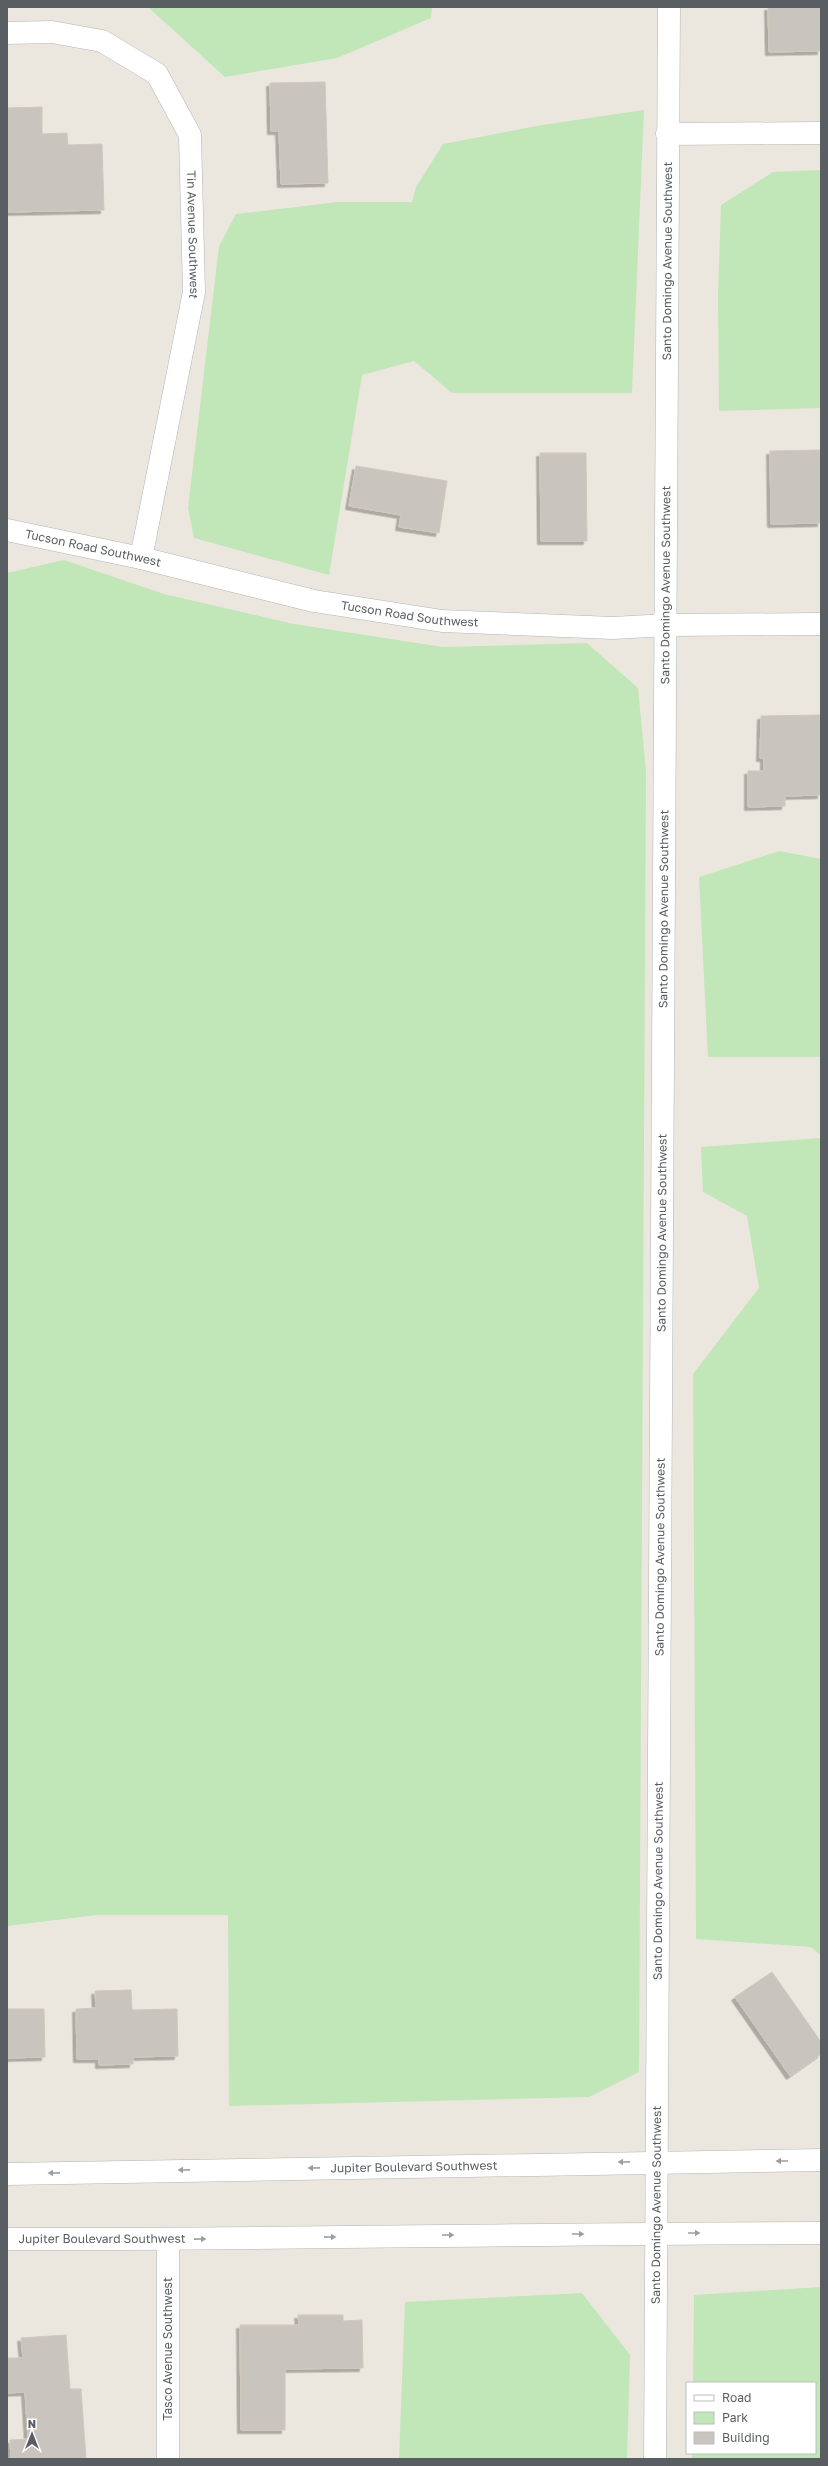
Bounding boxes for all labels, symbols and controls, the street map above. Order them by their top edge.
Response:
street label: Santo Domingo Avenue Southwest [659,161,675,360]
street label: Tin Avenue Southwest [184,170,202,301]
street label: Santo Domingo Avenue Southwest [657,485,673,684]
street label: Tucson Road Southwest [24,526,163,570]
street label: Tucson Road Southwest [340,597,479,629]
street label: Santo Domingo Avenue Southwest [655,809,671,1008]
street label: Santo Domingo Avenue Southwest [653,1133,670,1332]
street label: Santo Domingo Avenue Southwest [652,1457,668,1656]
street label: Santo Domingo Avenue Southwest [650,1781,666,1980]
street label: Santo Domingo Avenue Southwest [648,2105,664,2304]
street label: Jupiter Boulevard Southwest [330,2158,498,2175]
one-way arrow [775,2158,788,2164]
one-way arrow [617,2159,630,2165]
one-way arrow [307,2165,320,2171]
one-way arrow [178,2167,190,2174]
one-way arrow [47,2170,60,2176]
one-way arrow [688,2230,701,2236]
street label: Jupiter Boulevard Southwest [18,2231,186,2246]
one-way arrow [572,2231,585,2237]
one-way arrow [442,2232,455,2238]
one-way arrow [324,2234,337,2240]
one-way arrow [194,2236,207,2242]
street label: Tasco Avenue Southwest [160,2277,175,2421]
legend [686,2382,816,2454]
text: Road [722,2390,751,2405]
text: Park [722,2410,748,2425]
north arrow [12,2414,52,2454]
text: N [28,2417,36,2430]
text: Building [722,2430,770,2445]

